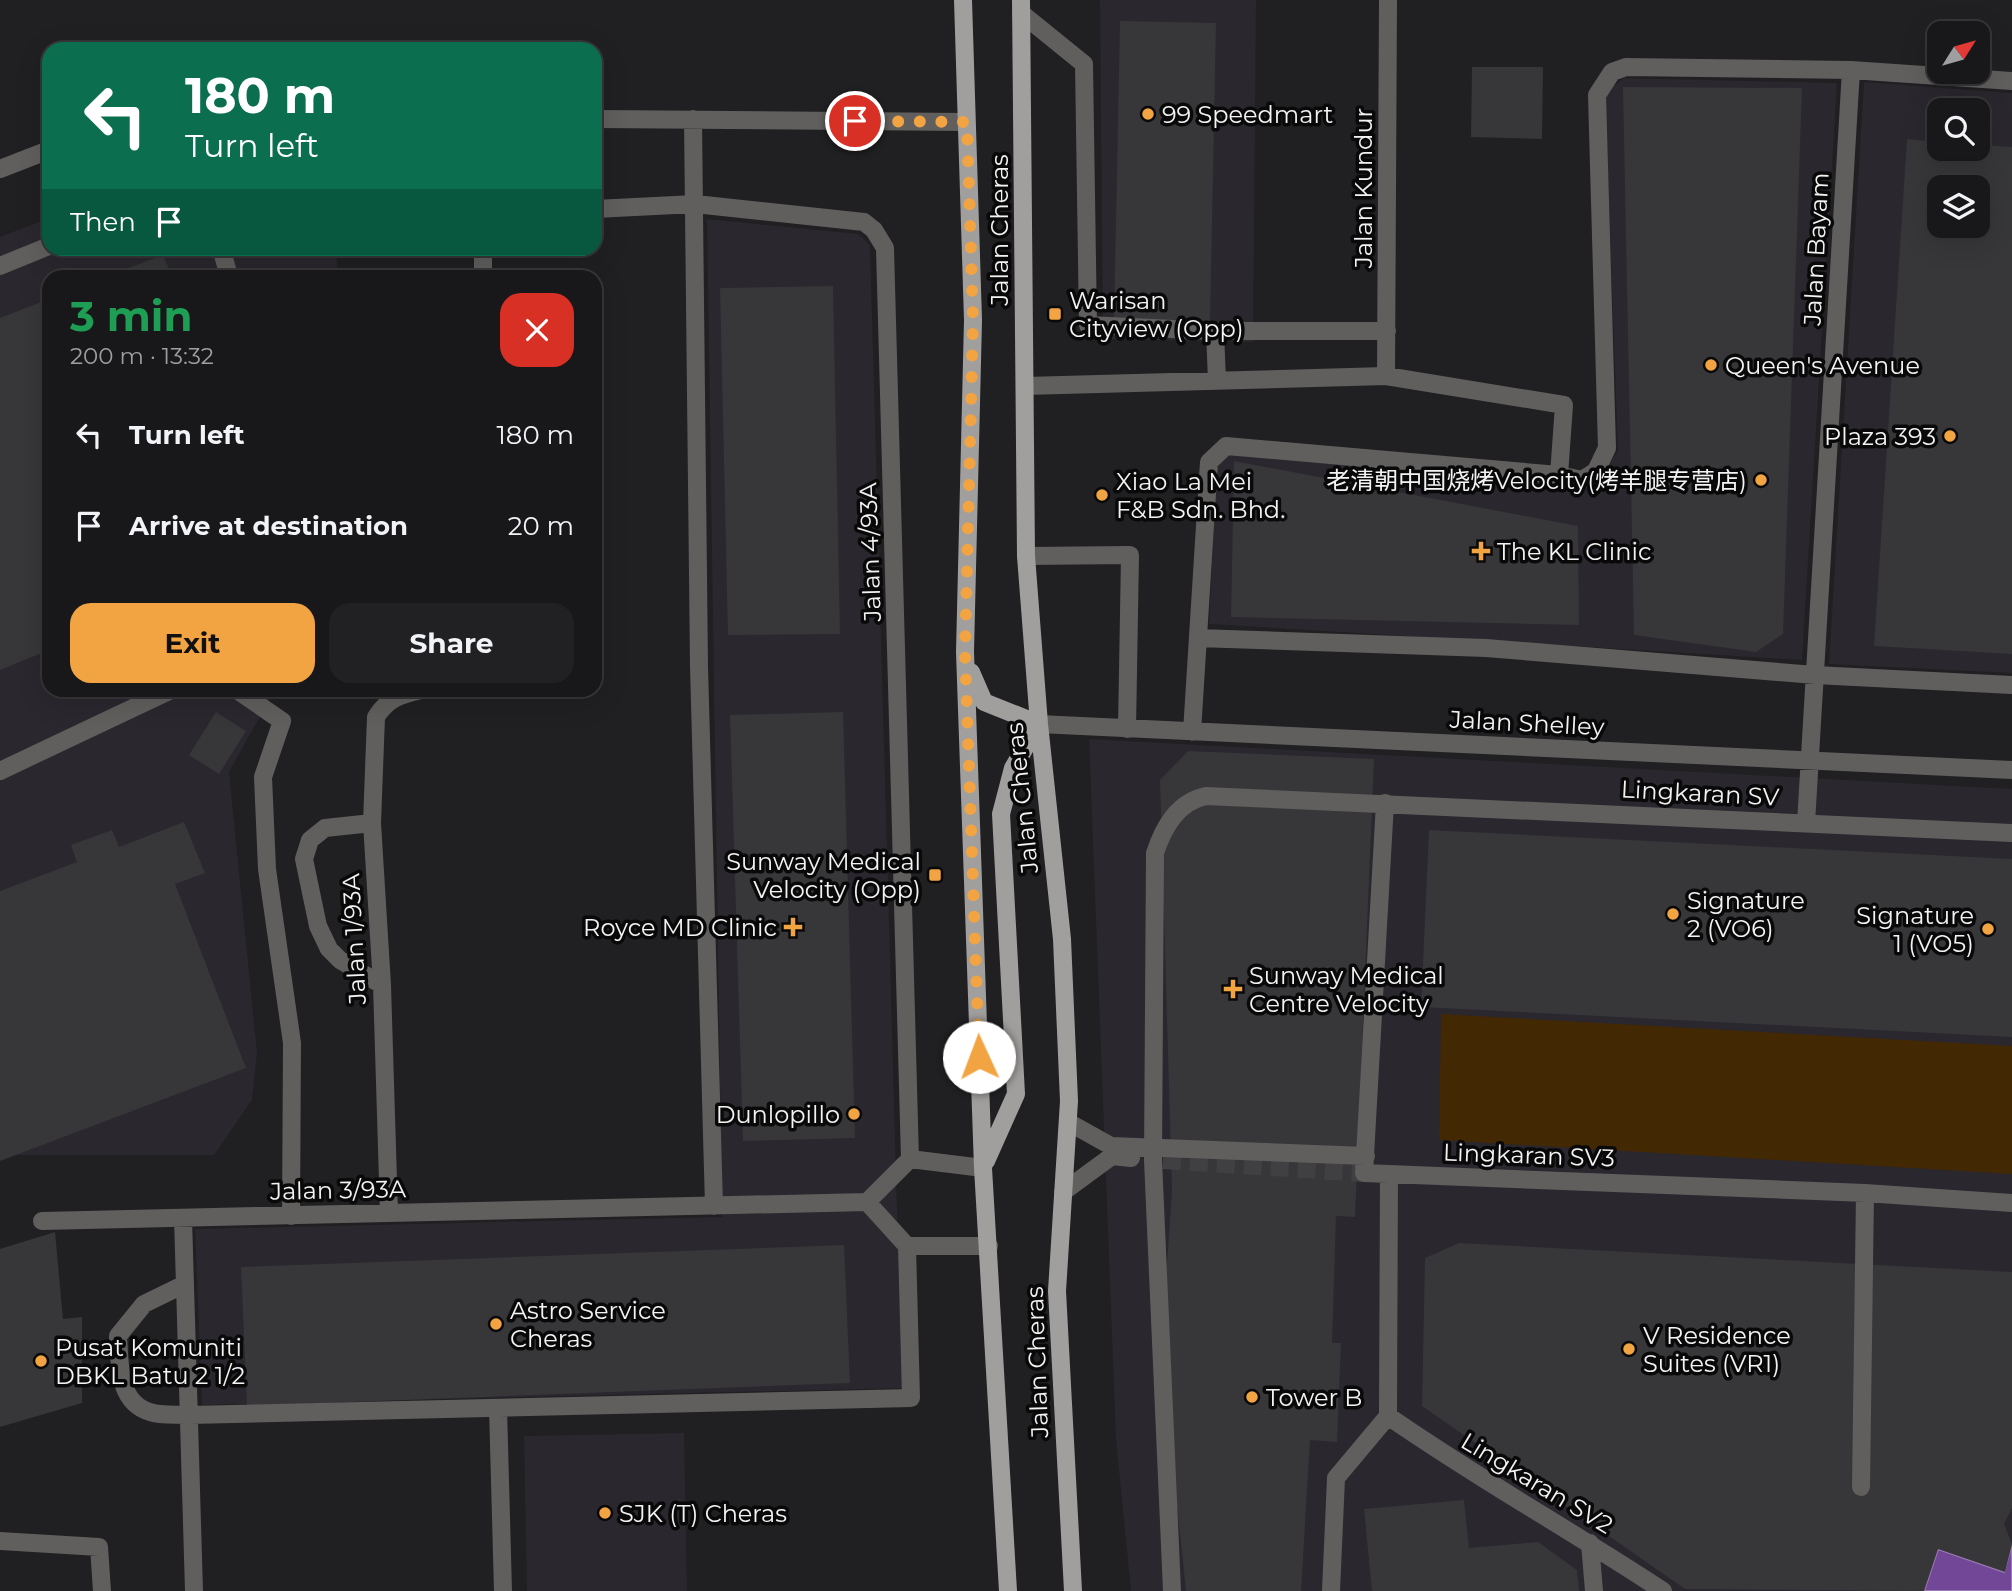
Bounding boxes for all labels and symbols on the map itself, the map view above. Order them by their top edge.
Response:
north arrow [1927,21,1990,84]
pin [825,91,885,151]
place label: 99 Speedmart [1162,100,1333,129]
marker: 99 Speedmart [1140,106,1156,122]
street label: Jalan Kundur [1349,108,1378,269]
street label: Jalan Cheras [985,154,1014,307]
street label: Jalan Bayam [1797,172,1834,327]
place label: Warisan Cityview (Opp) [1069,286,1244,343]
marker: Warisan Cityview (Opp) [1047,306,1063,322]
place label: Queen's Avenue [1725,351,1920,380]
marker: Queen's Avenue [1703,357,1719,373]
place label: Plaza 393 [1824,422,1936,451]
marker: Plaza 393 [1942,428,1958,444]
place label: 老清朝中国烧烤Velocity(烤羊腿专营店) [1326,466,1747,495]
place label: Xiao La Mei F&B Sdn. Bhd. [1116,467,1285,524]
marker: 老清朝中国烧烤Velocity(烤羊腿专营店) [1753,472,1769,488]
street label: Jalan 4/93A [853,481,887,623]
marker: Xiao La Mei F&B Sdn. Bhd. [1094,487,1110,503]
place label: The KL Clinic [1497,537,1651,566]
marker: The KL Clinic [1471,541,1491,561]
street label: Jalan Shelley [1448,704,1605,742]
street label: Jalan Cheras [1000,721,1044,876]
street label: Lingkaran SV [1620,774,1780,812]
place label: Sunway Medical Velocity (Opp) [726,847,921,904]
marker: Sunway Medical Velocity (Opp) [927,867,943,883]
street label: Jalan 1/93A [336,872,372,1006]
place label: Signature 2 (VO6) [1687,886,1805,943]
place label: Signature 1 (VO5) [1856,901,1974,958]
marker: Signature 2 (VO6) [1665,906,1681,922]
place label: Royce MD Clinic [583,913,777,942]
marker: Royce MD Clinic [783,917,803,937]
marker: Signature 1 (VO5) [1980,921,1996,937]
place label: Sunway Medical Centre Velocity [1249,961,1444,1018]
marker: Sunway Medical Centre Velocity [1223,979,1243,999]
position arrow [942,1020,1016,1094]
place label: Dunlopillo [716,1100,840,1129]
marker: Dunlopillo [846,1106,862,1122]
street label: Lingkaran SV3 [1443,1138,1615,1172]
street label: Jalan 3/93A [269,1174,407,1206]
street label: Jalan Cheras [1020,1286,1054,1439]
place label: Astro Service Cheras [510,1296,666,1353]
marker: Astro Service Cheras [488,1316,504,1332]
place label: V Residence Suites (VR1) [1643,1321,1791,1378]
place label: Pusat Komuniti DBKL Batu 2 1/2 [55,1333,245,1390]
marker: V Residence Suites (VR1) [1621,1341,1637,1357]
marker: Pusat Komuniti DBKL Batu 2 1/2 [33,1353,49,1369]
place label: Tower B [1266,1383,1362,1412]
marker: Tower B [1244,1389,1260,1405]
street label: Lingkaran SV2 [1456,1426,1618,1540]
place label: SJK (T) Cheras [619,1499,787,1528]
marker: SJK (T) Cheras [597,1505,613,1521]

